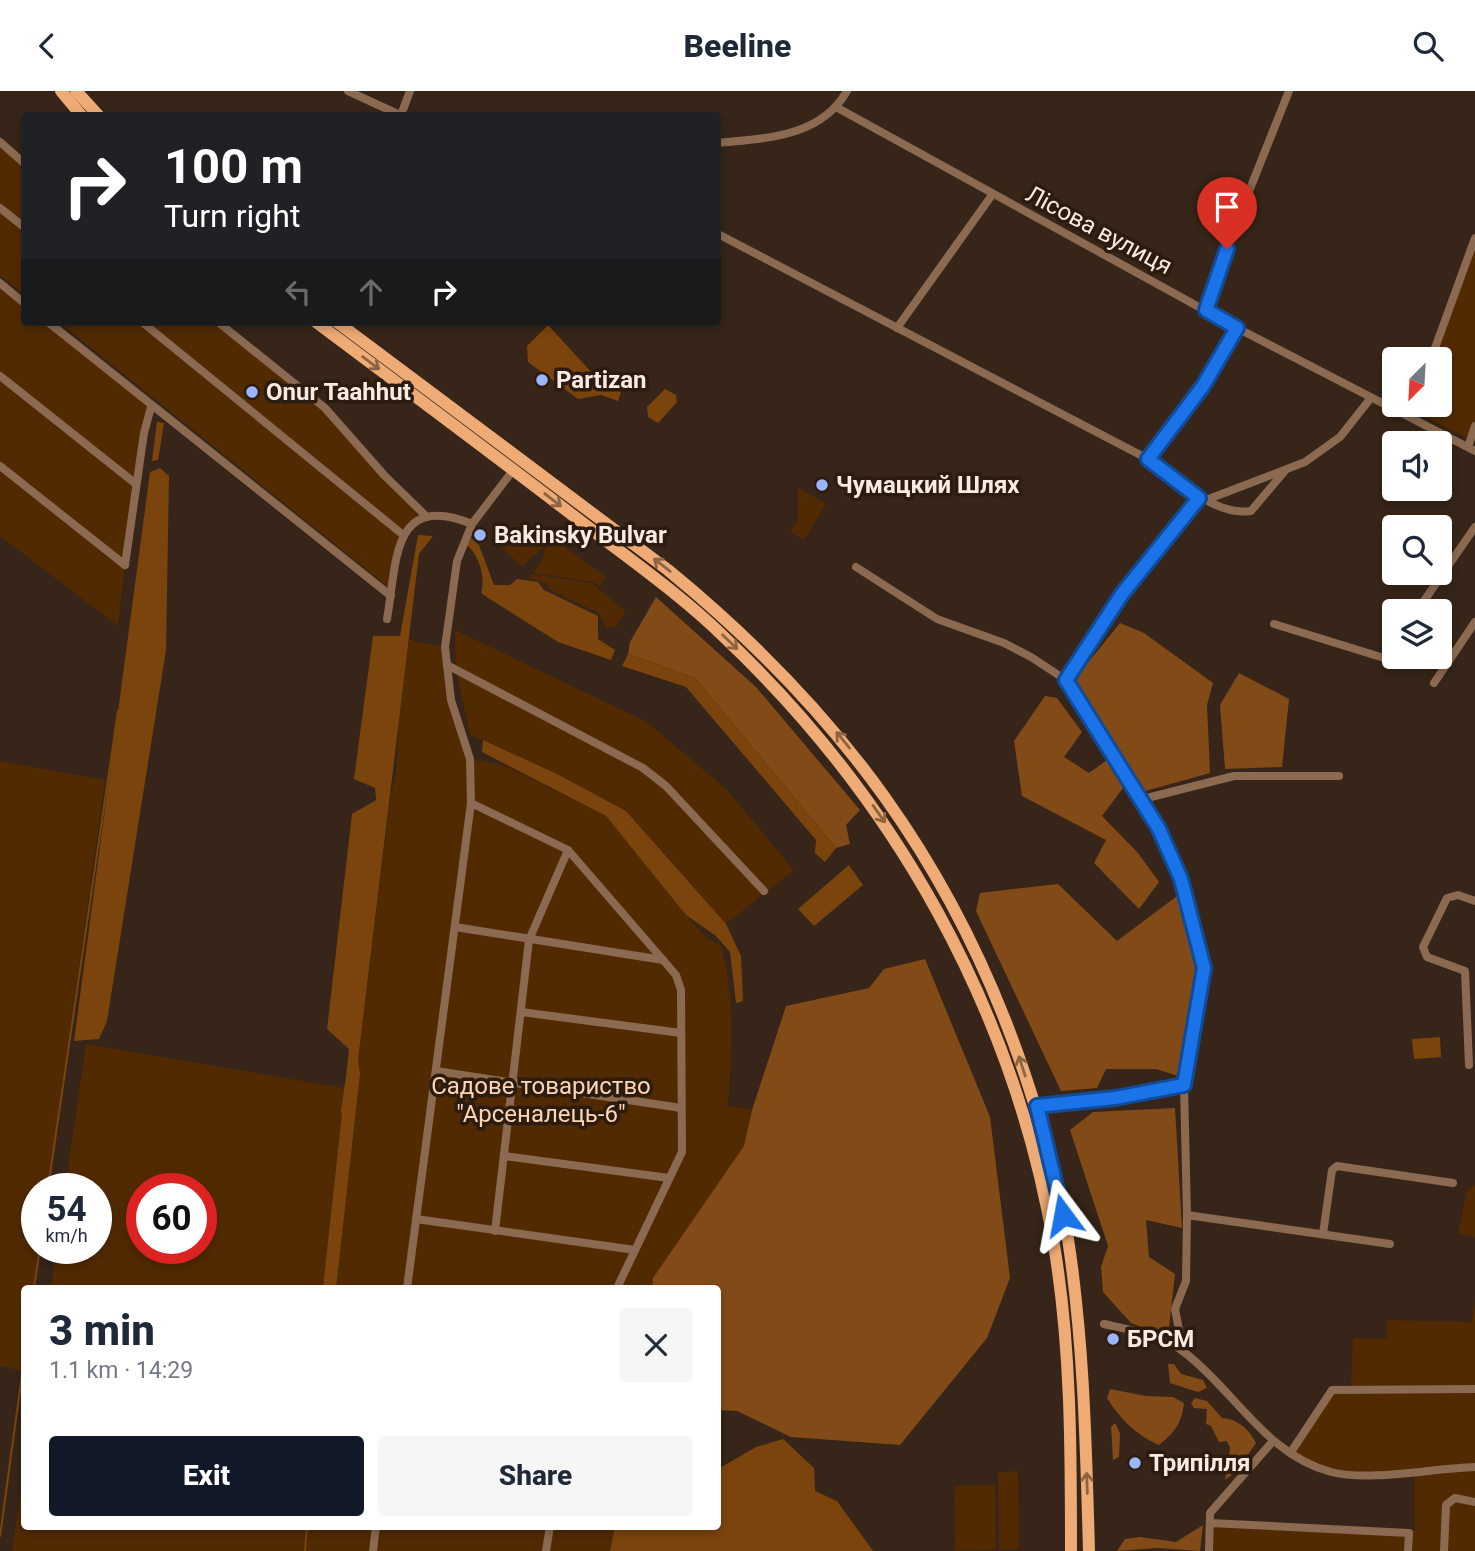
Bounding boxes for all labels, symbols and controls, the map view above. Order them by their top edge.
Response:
icon: back [28,27,66,65]
text: Beeline [684,27,791,65]
icon: search [1409,27,1447,65]
text: 100 m [164,138,303,195]
icon: right [49,140,140,231]
pin [1197,177,1257,249]
street label: Лісова вулиця [1021,180,1177,280]
icon: arrive [1208,188,1246,226]
text: Turn right [164,197,300,235]
icon: left [279,273,317,311]
icon: ahead [352,273,390,311]
icon: right [425,273,463,311]
north arrow [1382,347,1452,417]
map controls [1382,347,1452,669]
one-way arrow [361,356,380,370]
place label: Partizan [556,366,647,394]
marker: Partizan [534,372,550,388]
place label: Onur Taahhut [266,378,411,406]
marker: Onur Taahhut [244,384,260,400]
button: sound [1382,431,1452,501]
place label: Чумацкий Шлях [836,471,1020,499]
marker: Чумацкий Шлях [814,477,830,493]
one-way arrow [543,492,562,507]
button: search [1382,515,1452,585]
place label: Bakinsky Bulvar [494,521,667,549]
marker: Bakinsky Bulvar [472,527,488,543]
one-way arrow [653,558,672,573]
button: layers [1382,599,1452,669]
one-way arrow [721,634,738,651]
one-way arrow [835,732,850,750]
one-way arrow [872,804,886,823]
one-way arrow [1015,1056,1027,1078]
park label: Садове товариство "Арсеналець-6" [431,1072,651,1128]
speed limit sign: 60 [126,1173,217,1264]
position arrow [1026,1178,1100,1252]
text: 54 [46,1189,87,1230]
text: km/h [45,1225,88,1246]
text: 3 min [49,1306,155,1355]
button: close [619,1308,693,1382]
place label: БРСМ [1127,1325,1194,1353]
marker: БРСМ [1105,1331,1121,1347]
text: 1.1 km · 14:29 [49,1357,193,1384]
button: Exit [49,1436,364,1516]
button: Share [378,1436,693,1516]
place label: Трипілля [1149,1449,1250,1477]
marker: Трипілля [1127,1455,1143,1471]
one-way arrow [1080,1472,1093,1495]

